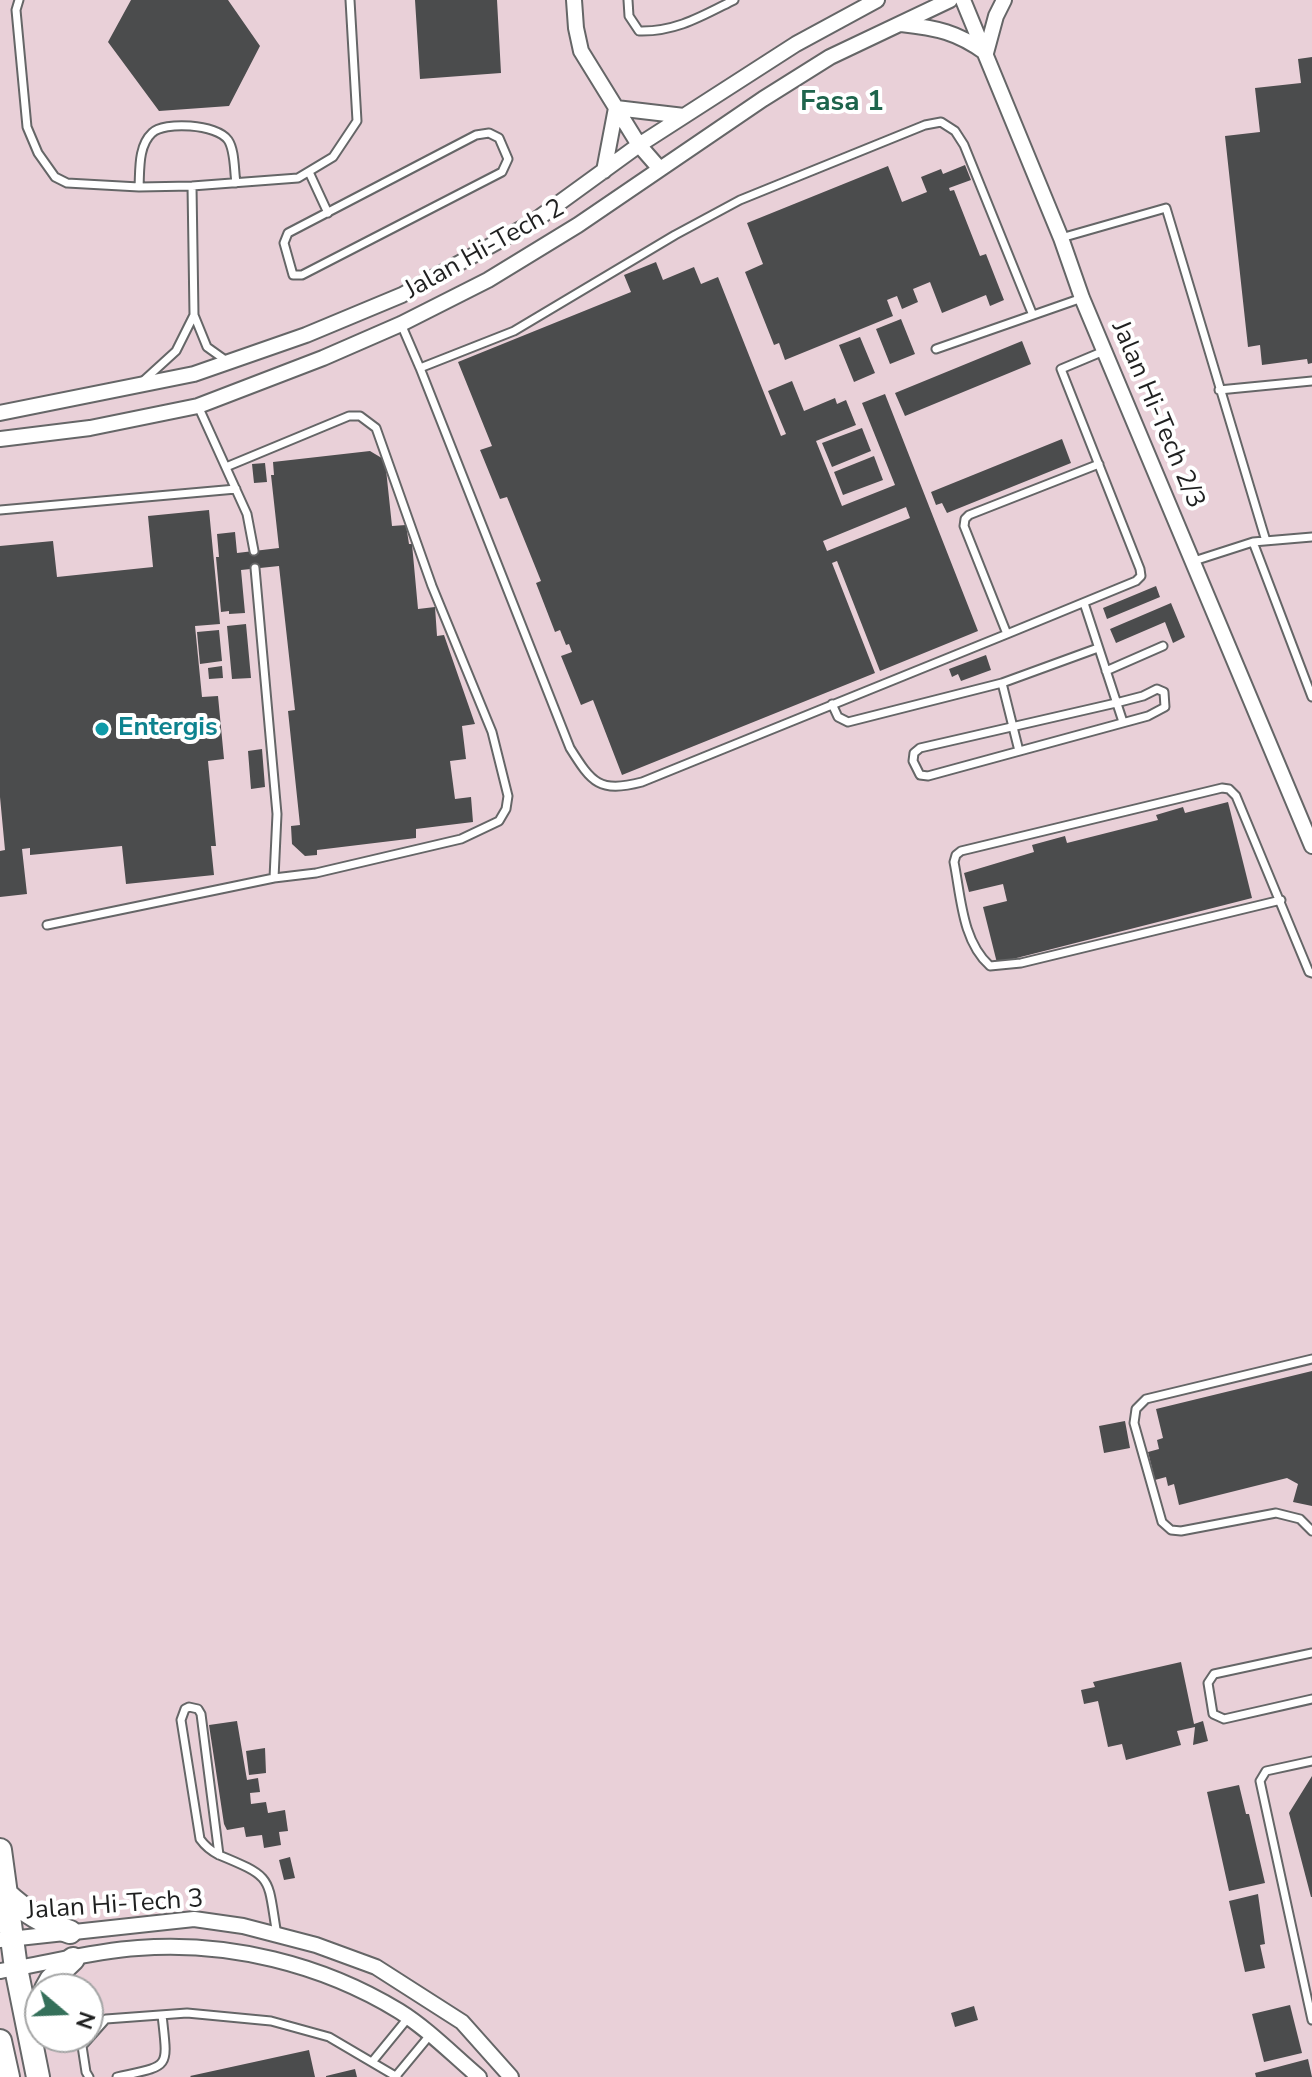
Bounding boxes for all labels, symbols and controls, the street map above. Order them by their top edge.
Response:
district label: Fasa 1 [800,86,884,120]
street label: Jalan Hi-Tech 2 [400,193,570,307]
street label: Jalan Hi-Tech 2/3 [1104,317,1210,513]
place label: Entergis [118,713,218,745]
marker: Entergis [93,720,111,738]
street label: Jalan Hi-Tech 3 [25,1884,205,1928]
north arrow [24,1973,104,2053]
text: N [68,2007,102,2033]

